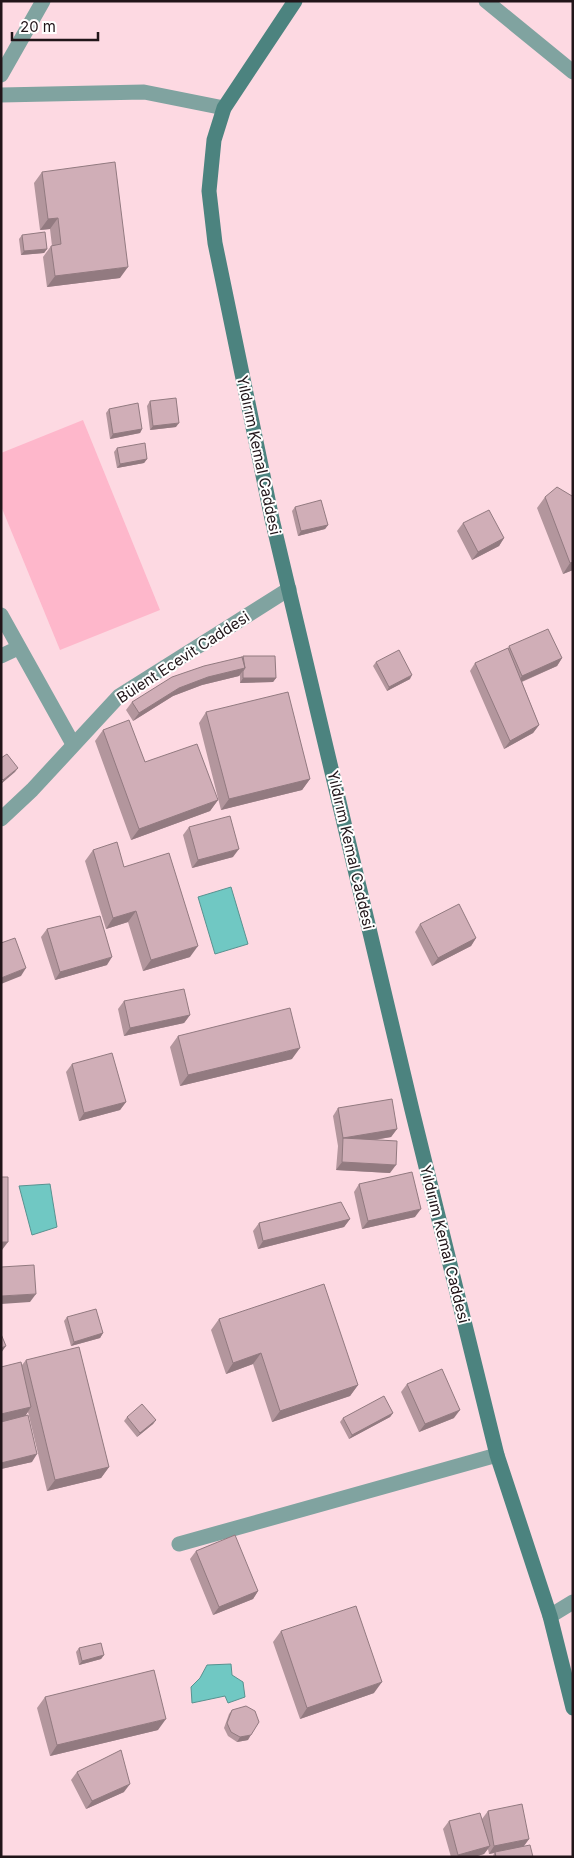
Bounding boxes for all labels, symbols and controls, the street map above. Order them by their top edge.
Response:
scale bar [12,10,99,42]
text: 20 m [20,17,56,36]
street label: Yıldırım Kemal Caddesi [233,374,285,536]
street label: Bülent Ecevit Caddesi [113,607,253,707]
street label: Yıldırım Kemal Caddesi [323,769,379,931]
street label: Yıldırım Kemal Caddesi [416,1163,474,1325]

